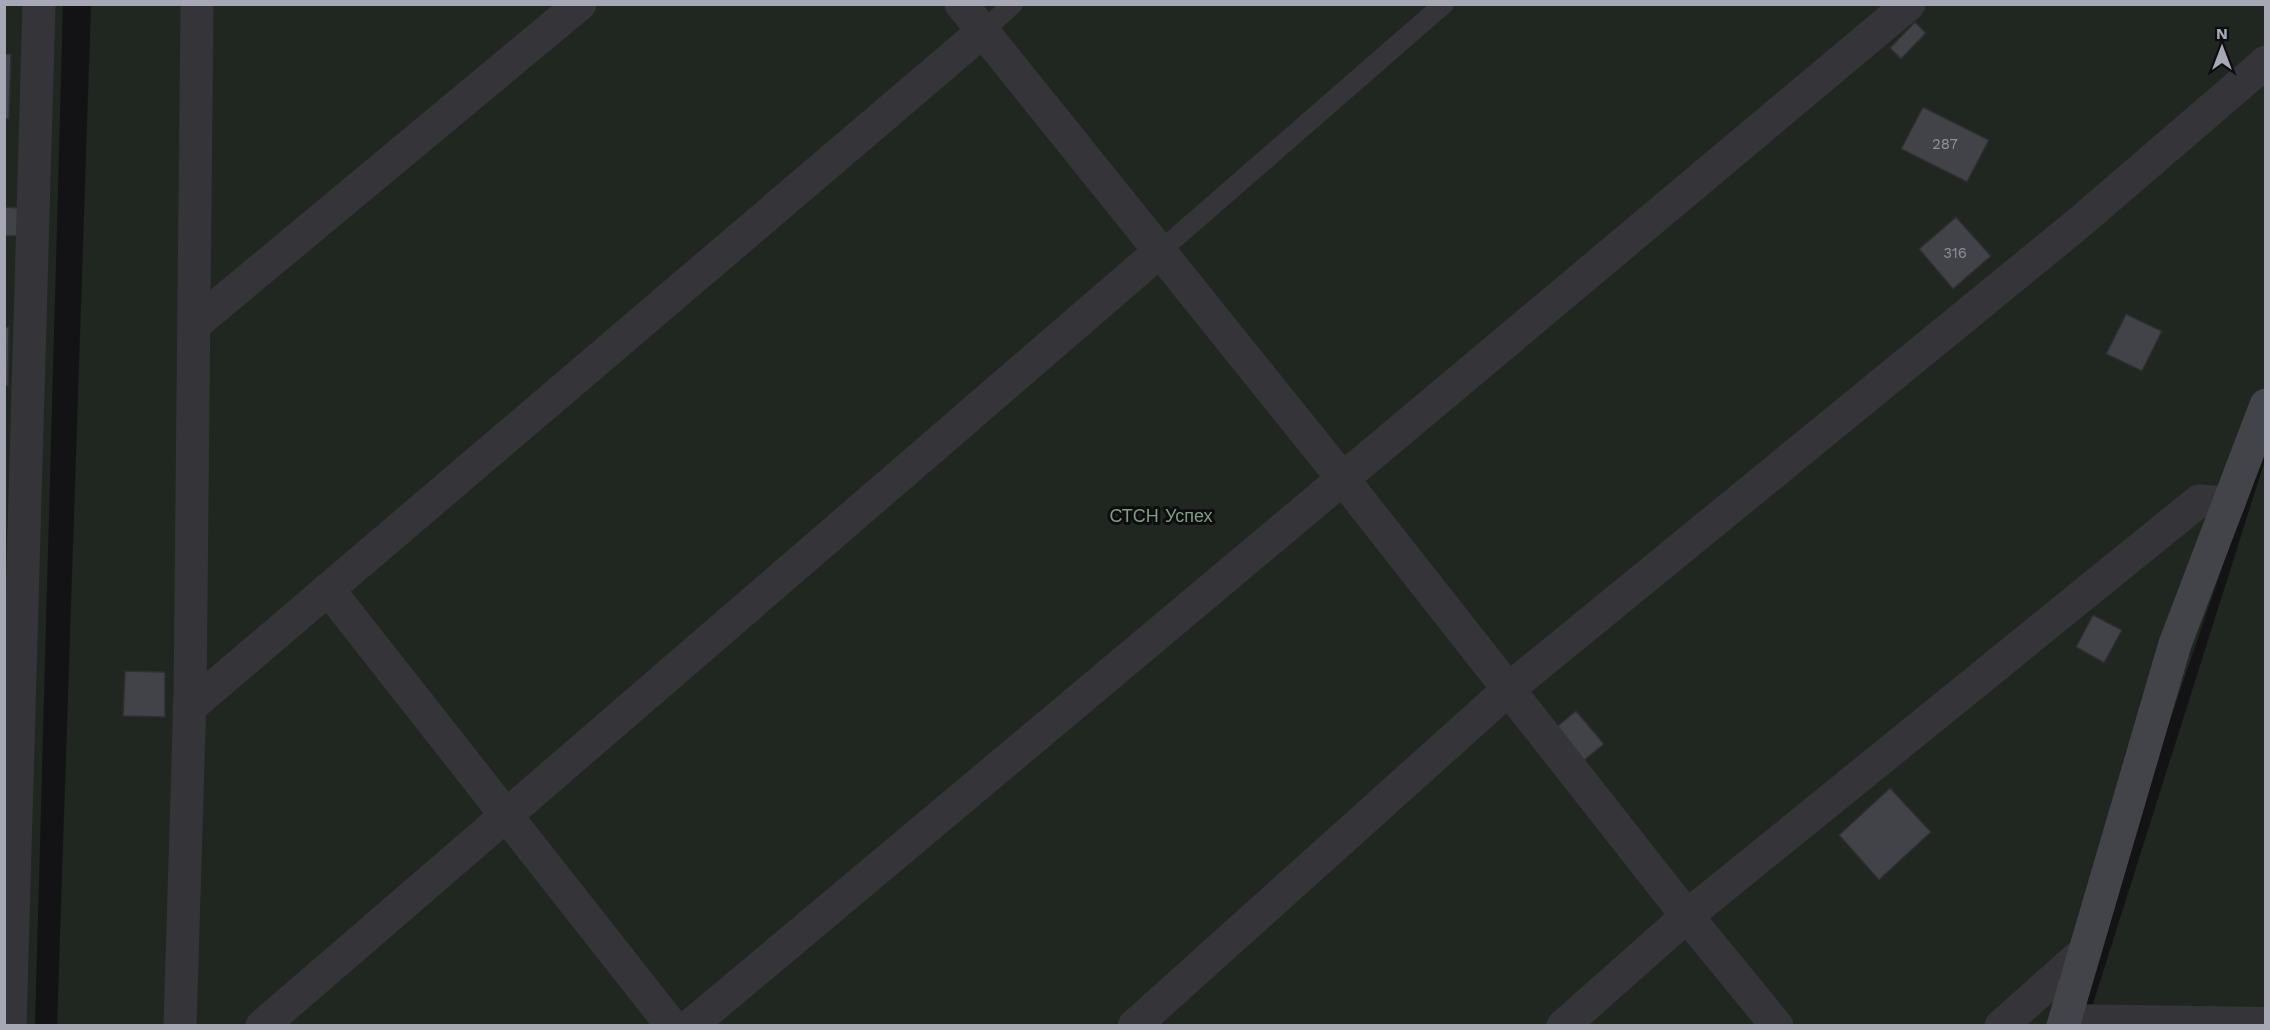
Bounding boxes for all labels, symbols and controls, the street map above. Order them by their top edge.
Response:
north arrow [2192,18,2252,78]
text: N [2216,24,2228,43]
house number: 287 [1932,135,1958,153]
house number: 316 [1943,244,1967,262]
park label: СТСН Успех [1109,505,1213,526]

